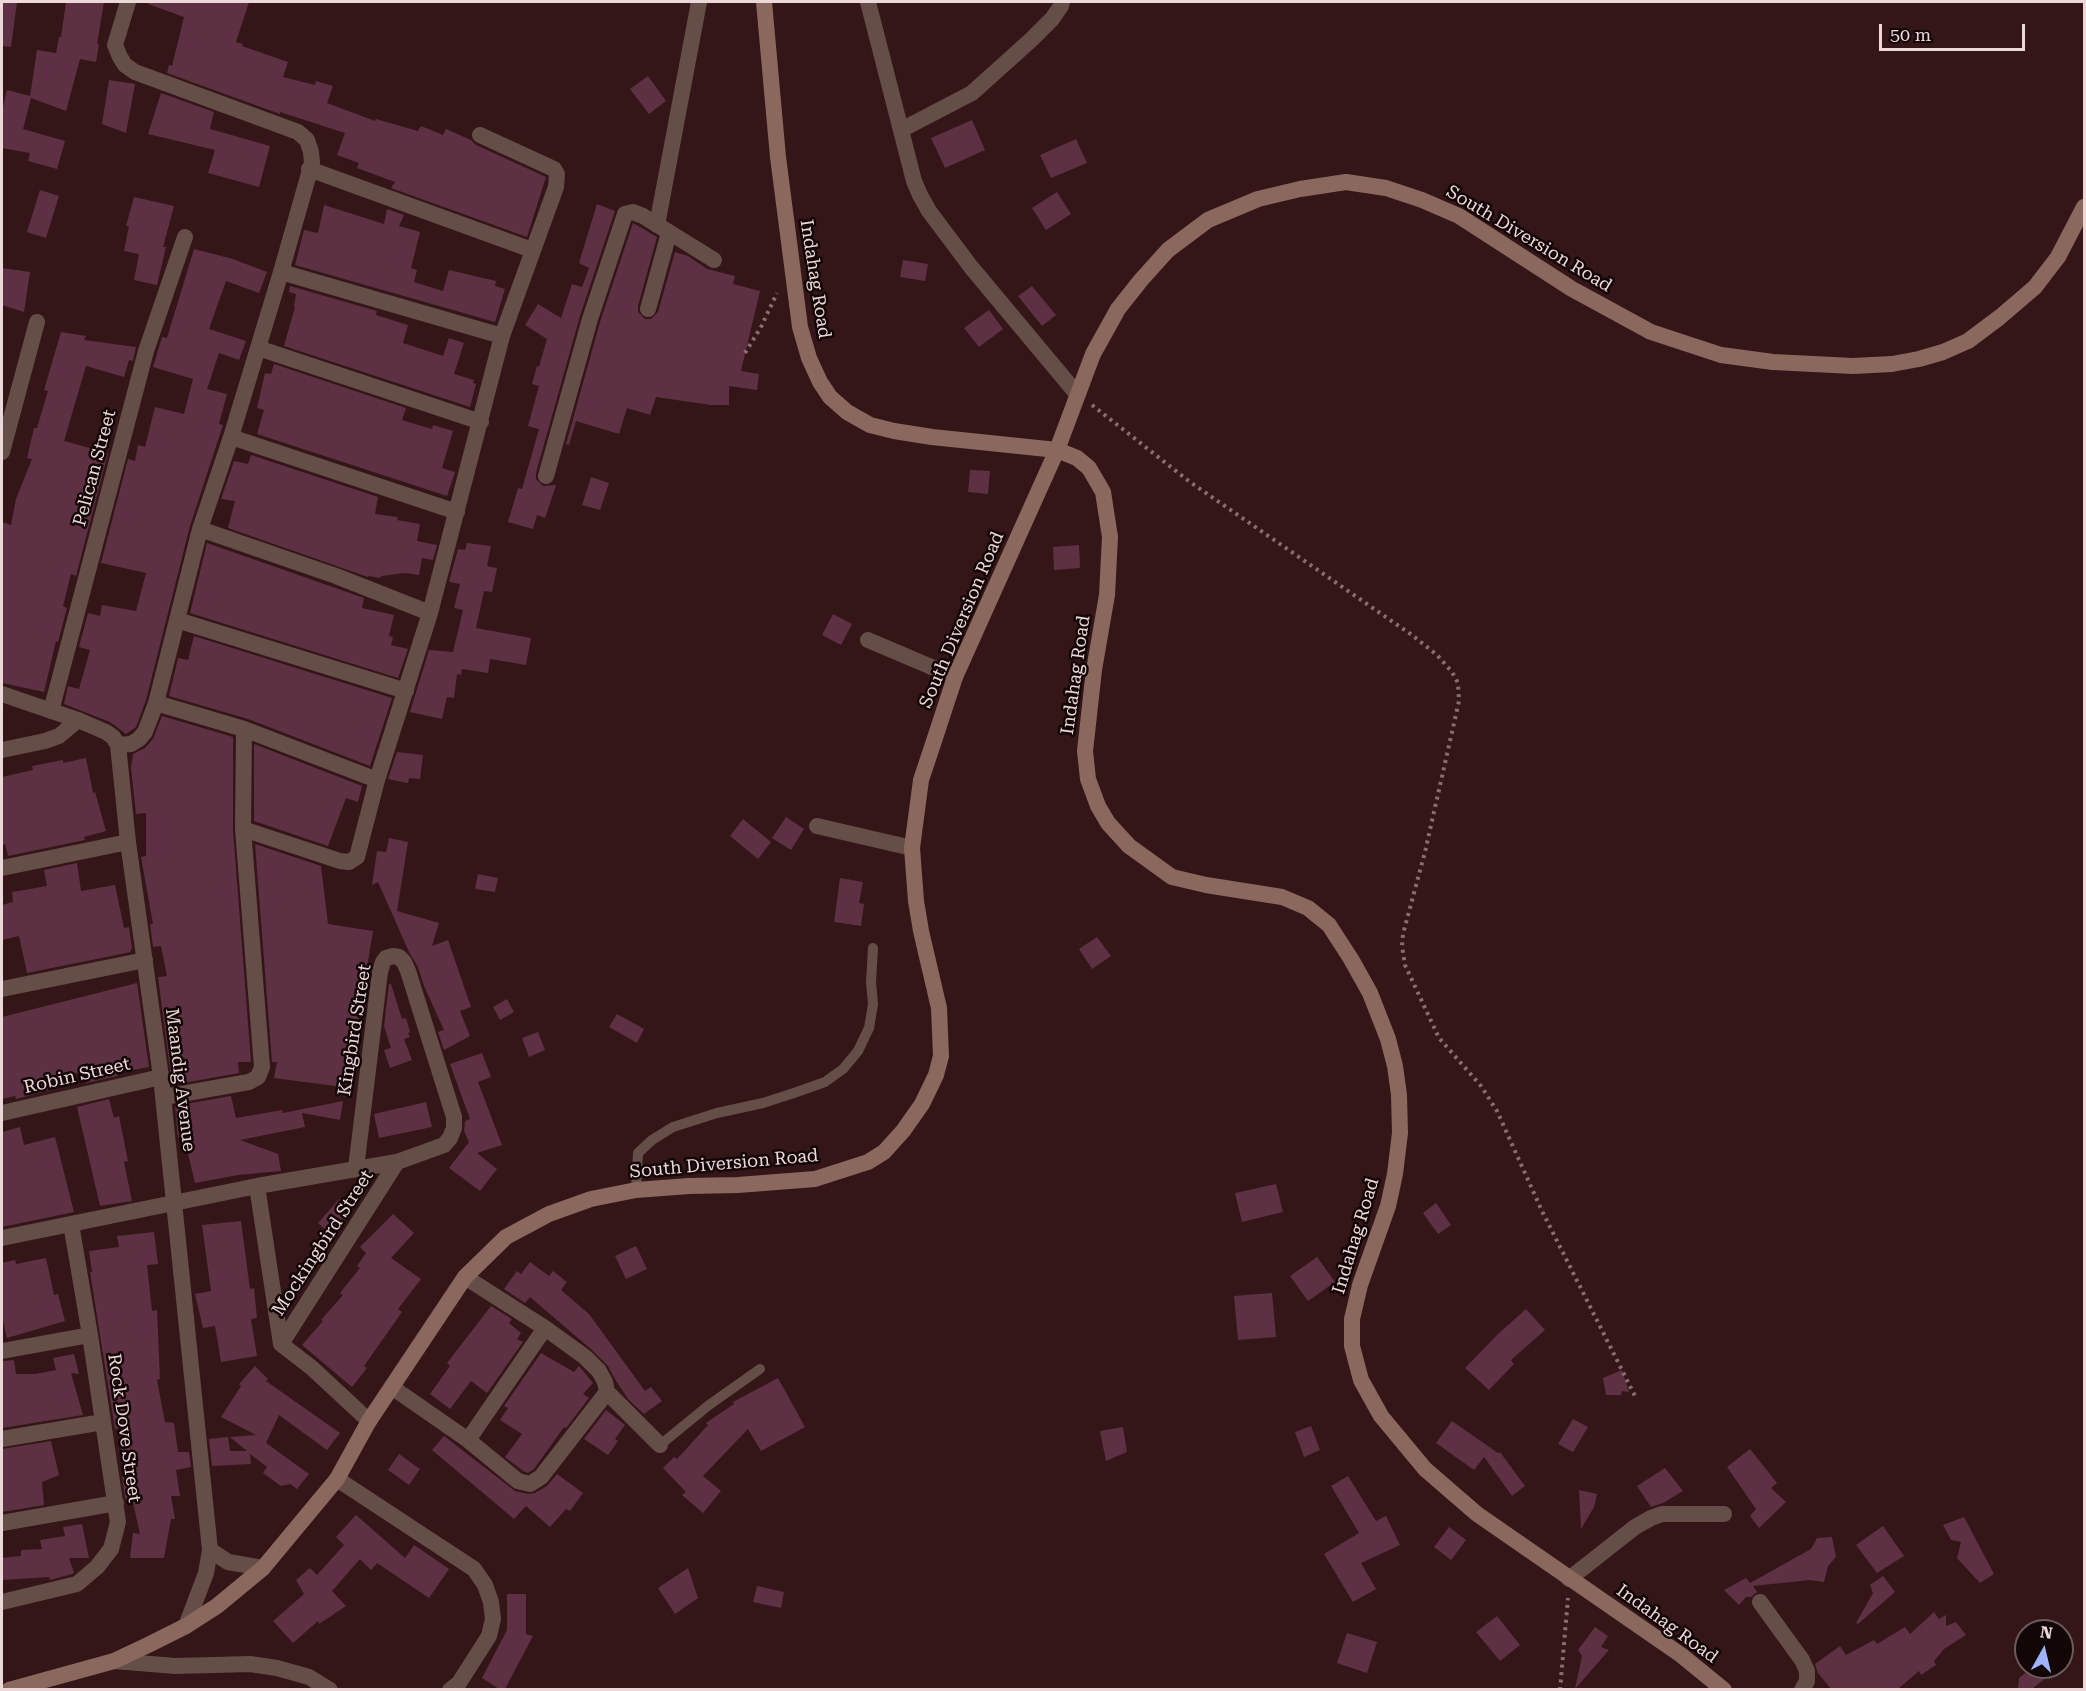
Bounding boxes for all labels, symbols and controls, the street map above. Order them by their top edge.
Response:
scale bar [1882,12,2028,50]
text: 50 m [1890,24,1931,45]
street label: South Diversion Road [1442,181,1616,297]
street label: Indahag Road [795,218,835,340]
street label: Pelican Street [69,407,121,529]
street label: South Diversion Road [915,529,1009,711]
street label: Indahag Road [1057,614,1095,736]
street label: Kingbird Street [334,963,376,1097]
street label: Maandig Avenue [160,1007,200,1153]
street label: Robin Street [22,1053,132,1099]
street label: South Diversion Road [629,1145,819,1183]
street label: Mockingbird Street [268,1166,378,1320]
street label: Indahag Road [1328,1175,1384,1297]
street label: Rock Dove Street [103,1352,145,1504]
street label: Indahag Road [1612,1580,1722,1668]
north arrow [2014,1619,2074,1679]
text: N [2039,1622,2054,1643]

